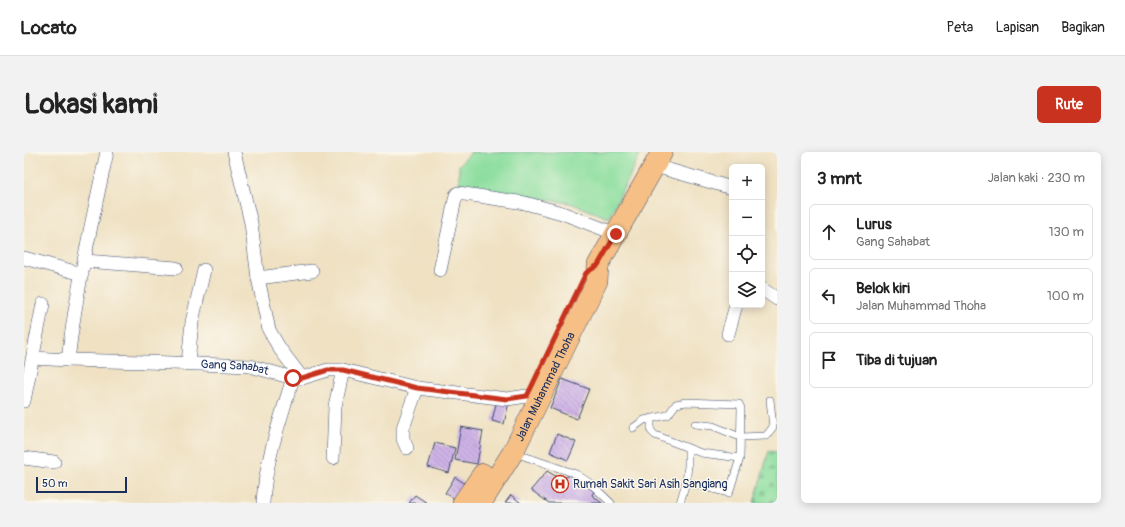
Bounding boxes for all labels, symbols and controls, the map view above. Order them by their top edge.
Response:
text: Locato [20,16,77,40]
text: Peta [947,19,973,36]
text: Lapisan [995,19,1039,36]
text: Bagikan [1061,19,1105,36]
button: Rute [1037,86,1101,123]
text: Lokasi kami [24,87,158,122]
map controls [729,164,765,308]
button: + [729,164,765,200]
text: 3 mnt [817,168,862,189]
text: Jalan kaki · 230 m [987,170,1085,186]
button: − [729,200,765,236]
text: Lurus [856,215,892,234]
icon: ahead [818,221,840,243]
text: 130 m [1048,224,1084,240]
route end [607,225,625,243]
text: Gang Sahabat [856,234,930,250]
button: locate [729,236,765,272]
button: layers [729,272,765,308]
text: Belok kiri [856,279,910,298]
icon: left [818,285,840,307]
text: 100 m [1047,288,1084,304]
text: Jalan Muhammad Thoha [856,298,986,314]
street label: Jalan Muhammad Thoha [512,329,578,444]
icon: arrive [818,349,840,371]
text: Tiba di tujuan [856,351,937,370]
street label: Gang Sahabat [200,357,271,378]
route start [284,369,302,387]
hospital icon: Rumah Sakit Sari Asih Sangiang [550,474,570,494]
scale bar [36,475,127,494]
text: 50 m [42,477,68,490]
place label: Rumah Sakit Sari Asih Sangiang [573,477,728,492]

